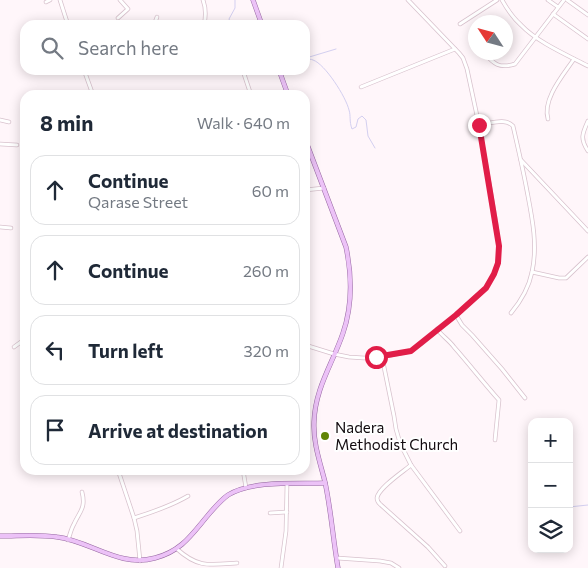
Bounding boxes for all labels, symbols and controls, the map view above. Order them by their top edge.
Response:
north arrow [468,15,513,60]
search box [20,20,310,75]
icon: search [38,34,66,62]
text: Search here [78,36,178,59]
text: 8 min [40,110,93,135]
text: Walk · 640 m [197,113,290,132]
route end [468,114,491,137]
text: Continue [88,169,168,192]
icon: ahead [41,176,69,204]
text: 60 m [252,181,289,200]
text: Qarase Street [88,192,188,211]
icon: ahead [41,256,69,284]
text: Continue [88,259,168,282]
text: 260 m [243,261,289,280]
icon: left [41,336,69,364]
text: Turn left [88,339,163,362]
text: 320 m [244,341,289,360]
route start [365,346,388,369]
icon: arrive [41,416,69,444]
place label: Nadera Methodist Church [335,418,458,453]
map controls [528,418,573,553]
button: + [528,418,573,463]
text: Arrive at destination [88,419,268,442]
marker: Nadera Methodist Church [319,430,331,442]
button: − [528,463,573,508]
button: layers [528,508,573,553]

